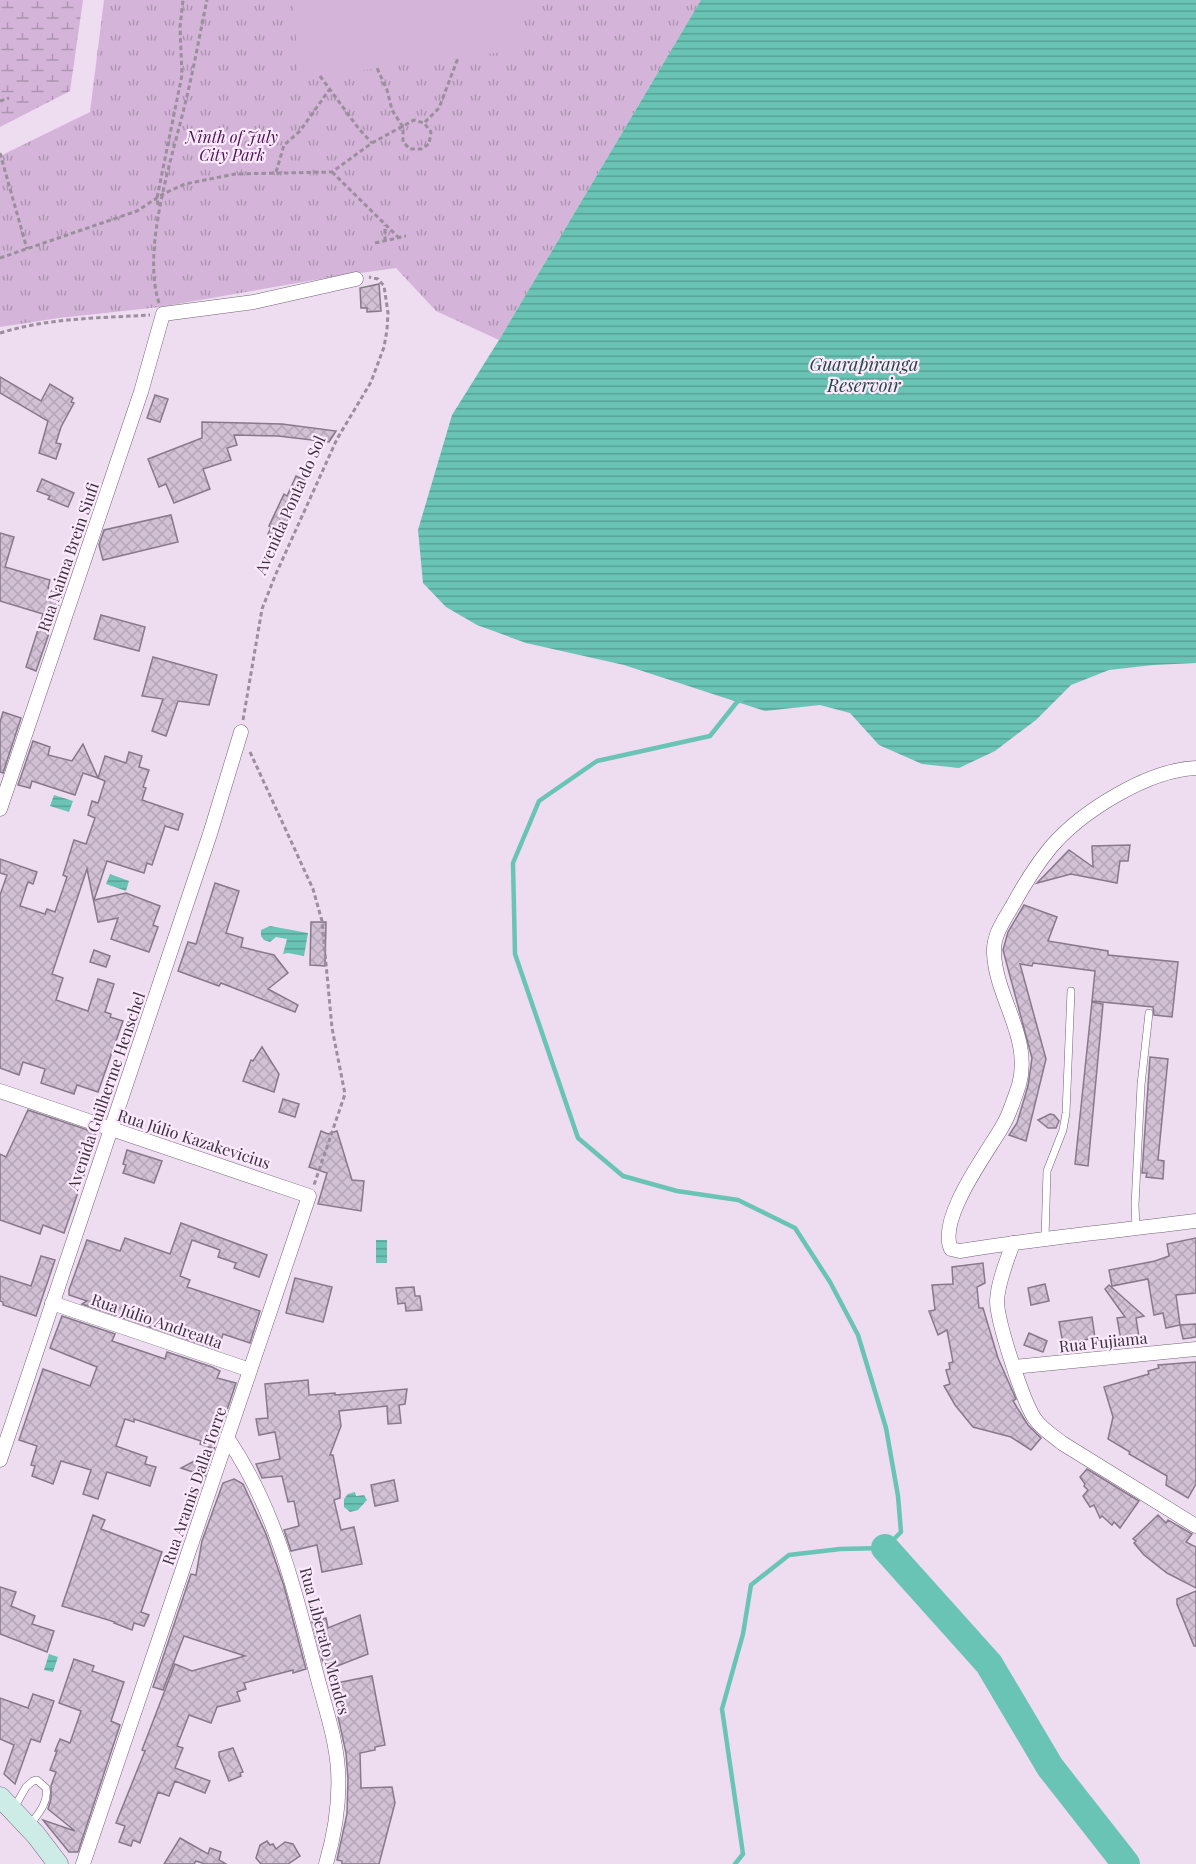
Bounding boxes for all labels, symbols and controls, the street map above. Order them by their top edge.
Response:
park label: Ninth of July City Park [184,126,278,165]
water label: Guarapiranga Reservoir [809,352,919,397]
street label: Avenida Ponta do Sol [249,432,330,578]
street label: Rua Naima Brein Siufi [32,479,103,634]
street label: Avenida Guilherme Henschel [61,989,150,1194]
street label: Rua Júlio Kazakevicius [115,1104,273,1173]
street label: Rua Júlio Andreatta [89,1288,226,1353]
street label: Rua Fujiama [1058,1326,1148,1357]
street label: Rua Aramis Dalla Torre [157,1404,230,1568]
street label: Rua Liberato Mendes [296,1565,355,1717]

